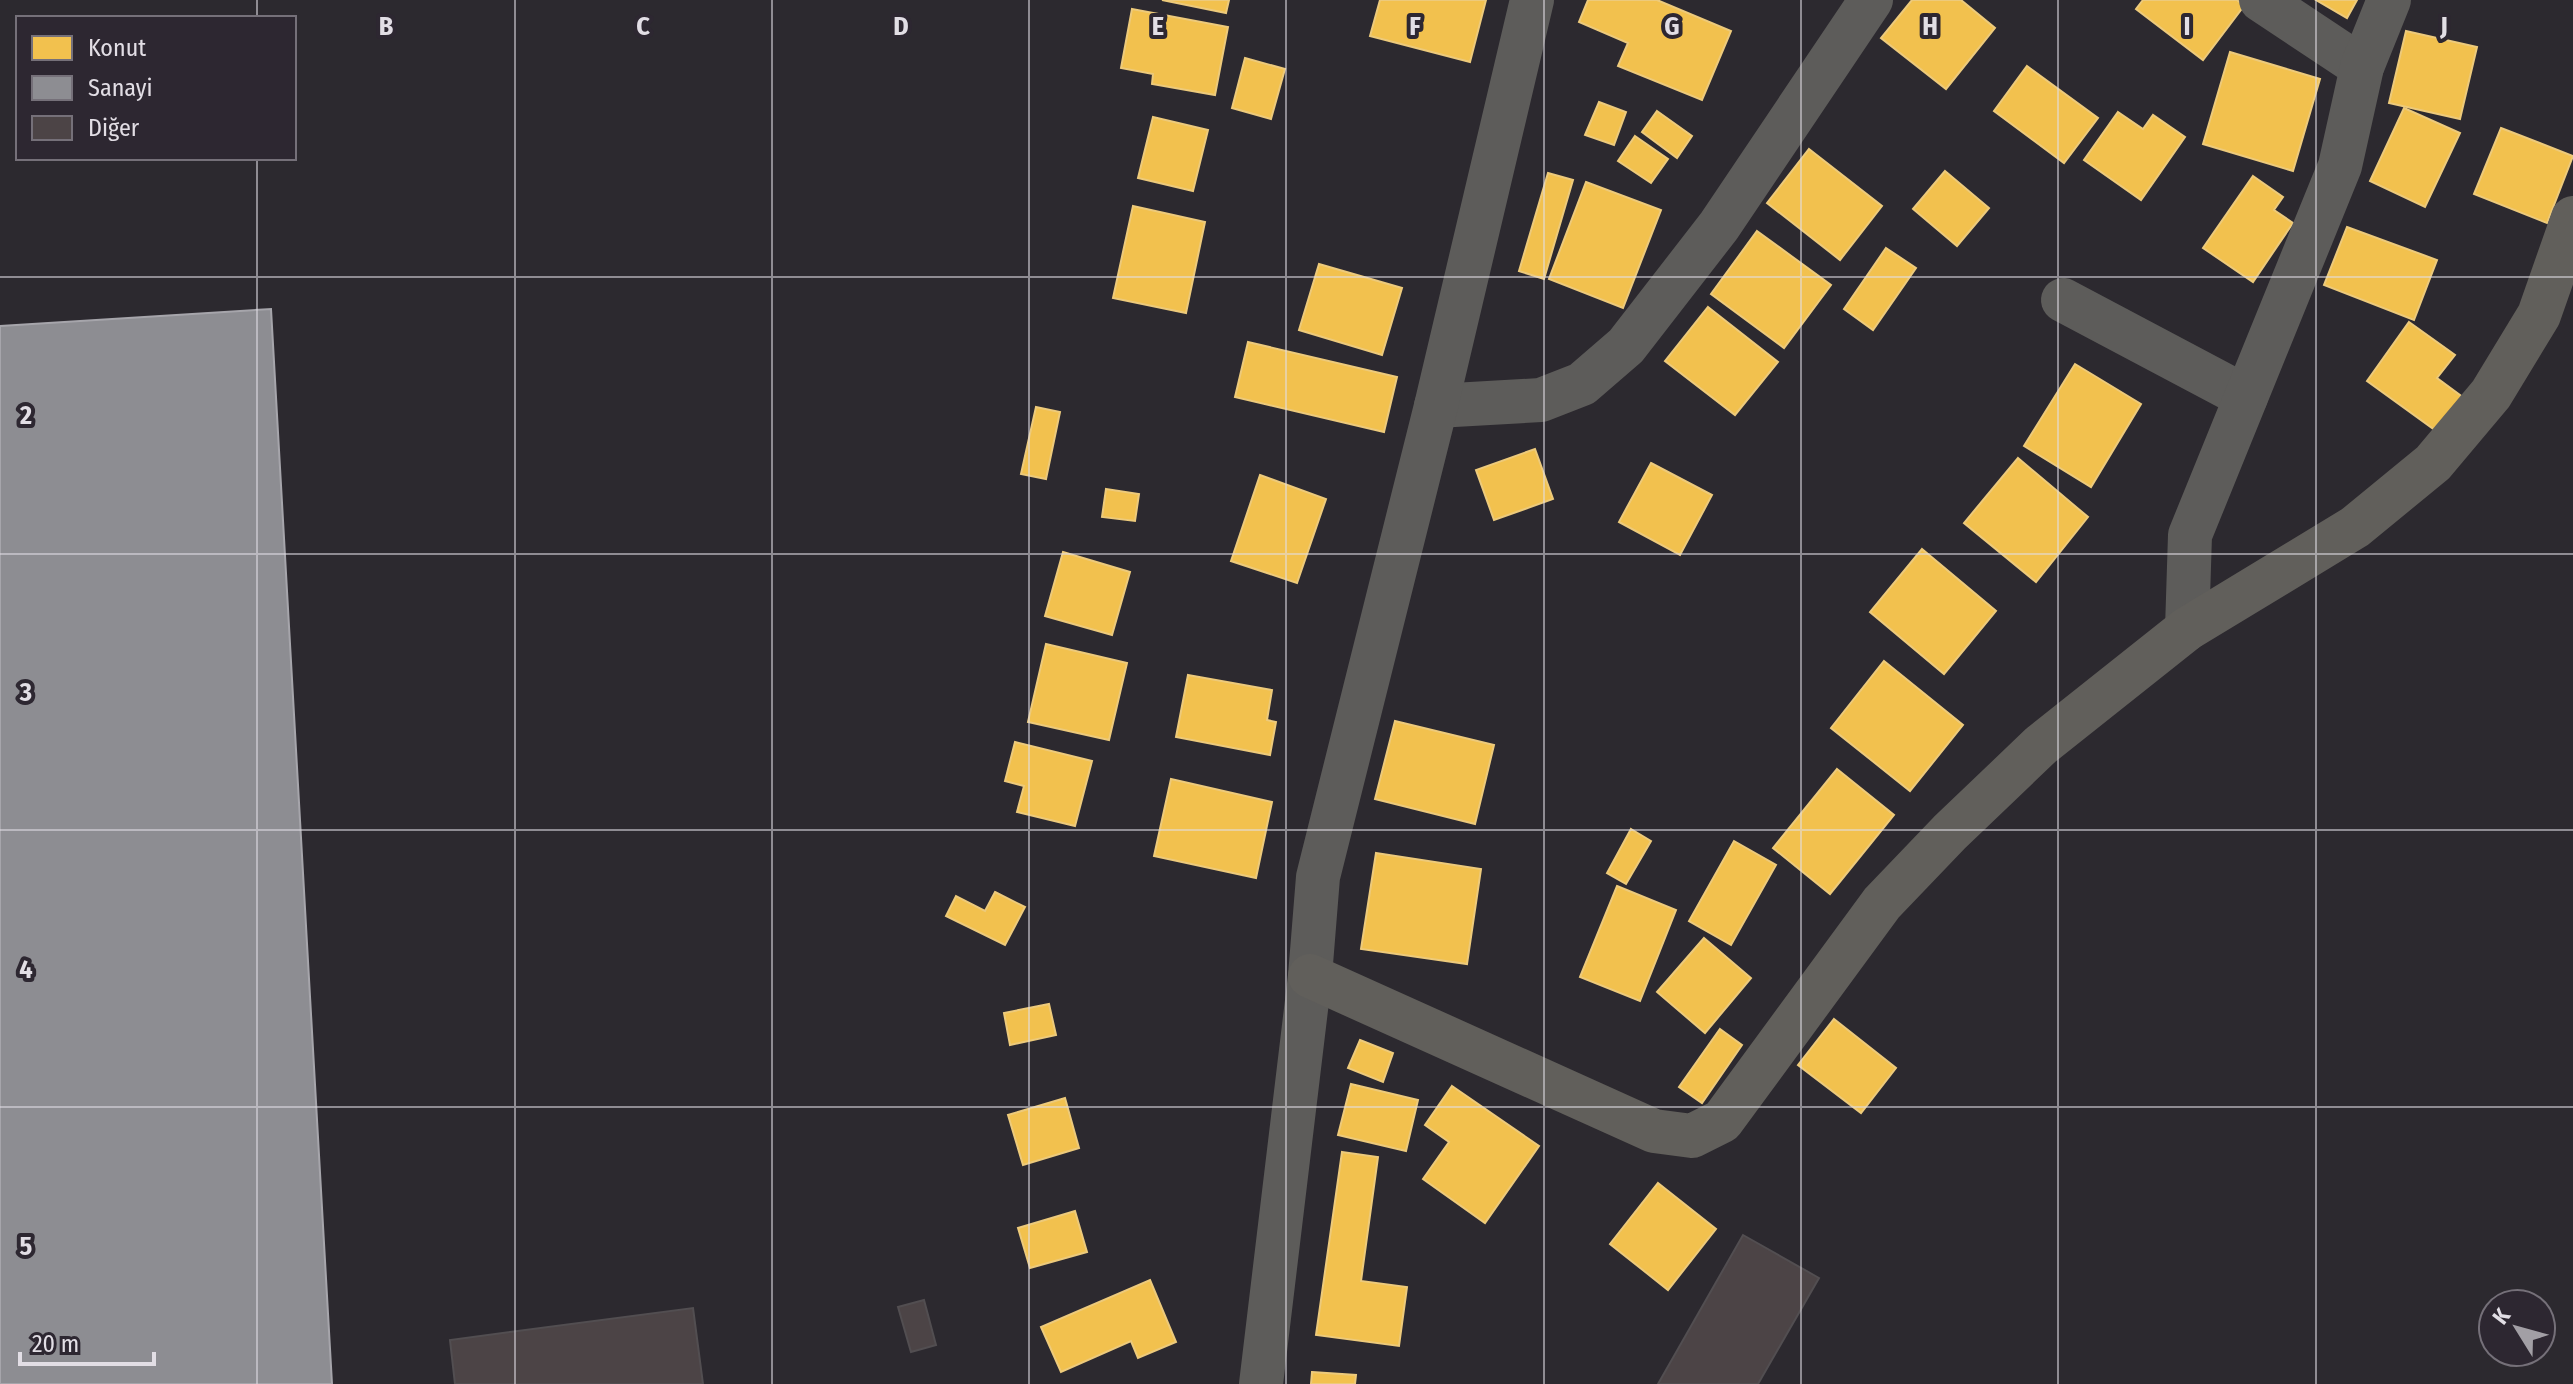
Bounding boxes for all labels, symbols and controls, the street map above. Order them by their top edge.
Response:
text: B [379,11,394,42]
text: C [636,11,650,42]
text: D [893,11,909,42]
text: E [1152,11,1164,42]
text: F [1409,11,1421,42]
text: G [1664,11,1680,42]
text: H [1922,11,1938,42]
text: I [2184,11,2191,42]
text: J [2439,11,2448,42]
legend [16,16,296,160]
text: Konut [88,34,146,62]
text: Sanayi [88,74,152,102]
text: Diğer [88,114,140,142]
text: 2 [19,400,32,431]
text: 3 [19,677,32,708]
text: 4 [19,954,33,985]
text: 5 [20,1231,33,1262]
north arrow [2477,1288,2557,1368]
text: K [2487,1302,2517,1329]
scale bar [20,1316,154,1366]
text: 20 m [32,1330,79,1358]

